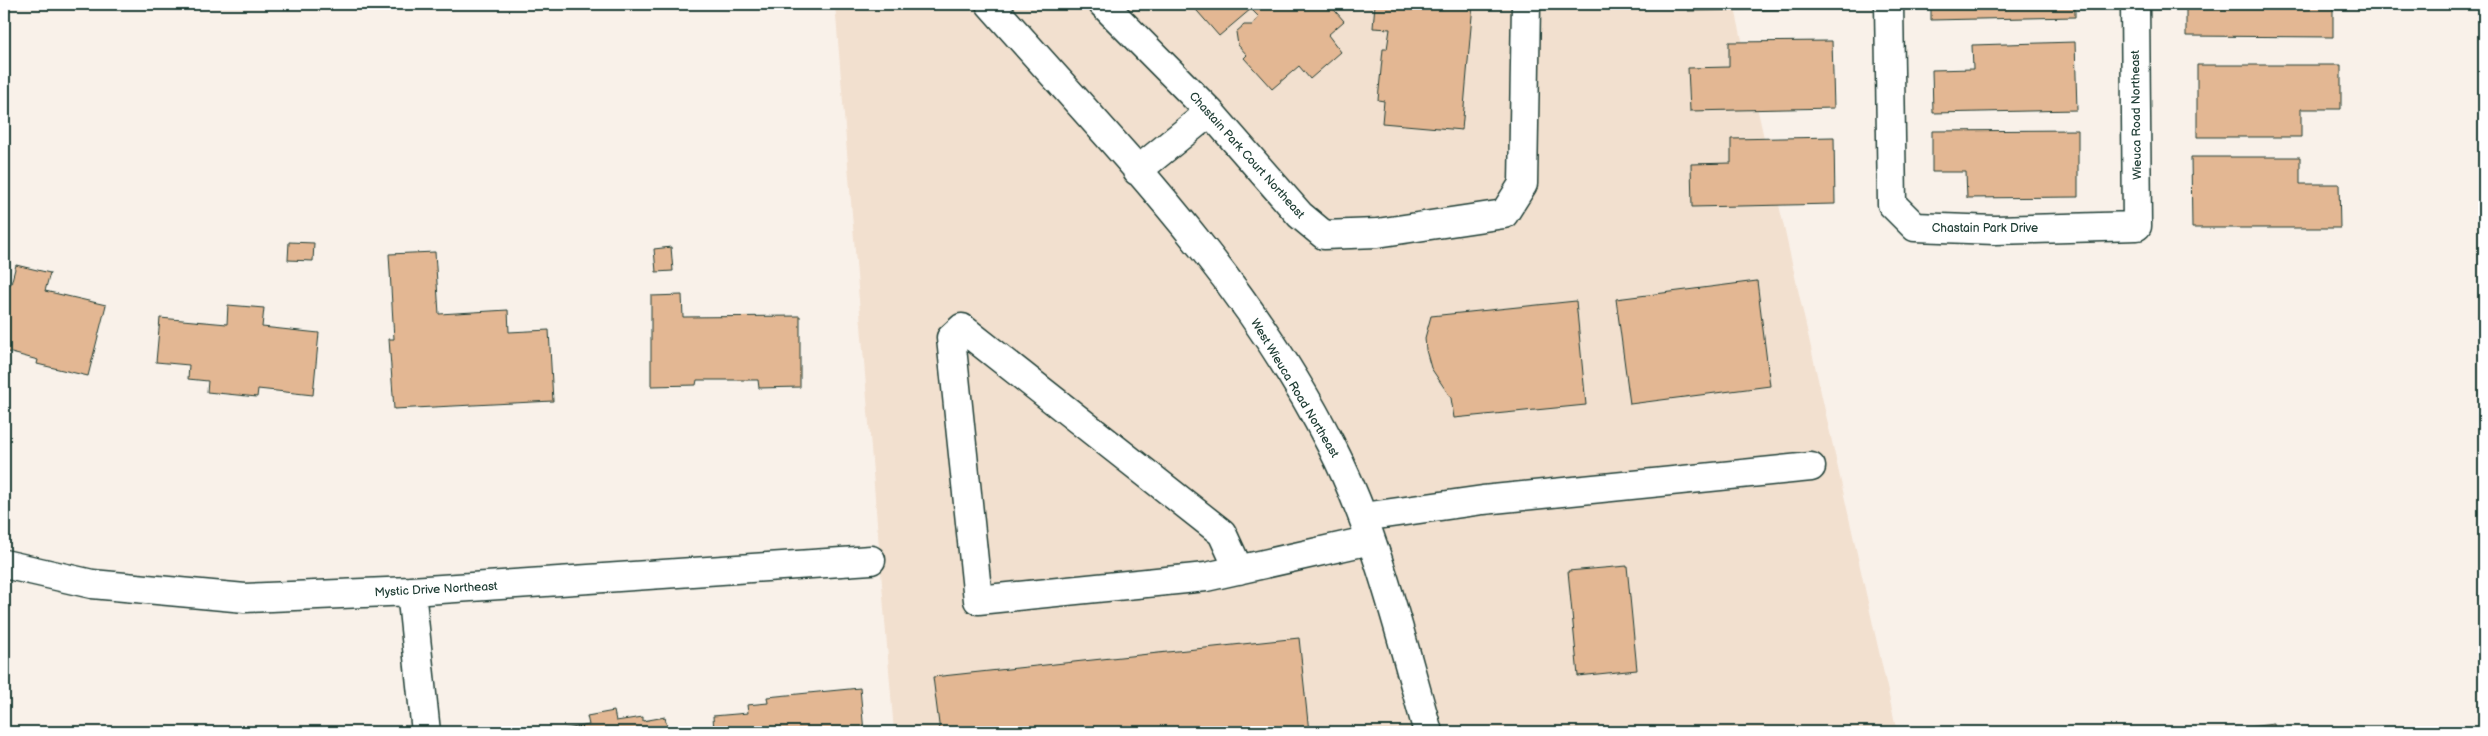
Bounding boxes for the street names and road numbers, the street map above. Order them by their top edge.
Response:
street label: Wieuca Road Northeast [2128,50,2145,180]
street label: Chastain Park Court Northeast [1186,89,1308,222]
street label: Chastain Park Drive [1932,221,2038,236]
street label: West Wieuca Road Northeast [1247,316,1342,461]
street label: Mystic Drive Northeast [374,579,498,600]

